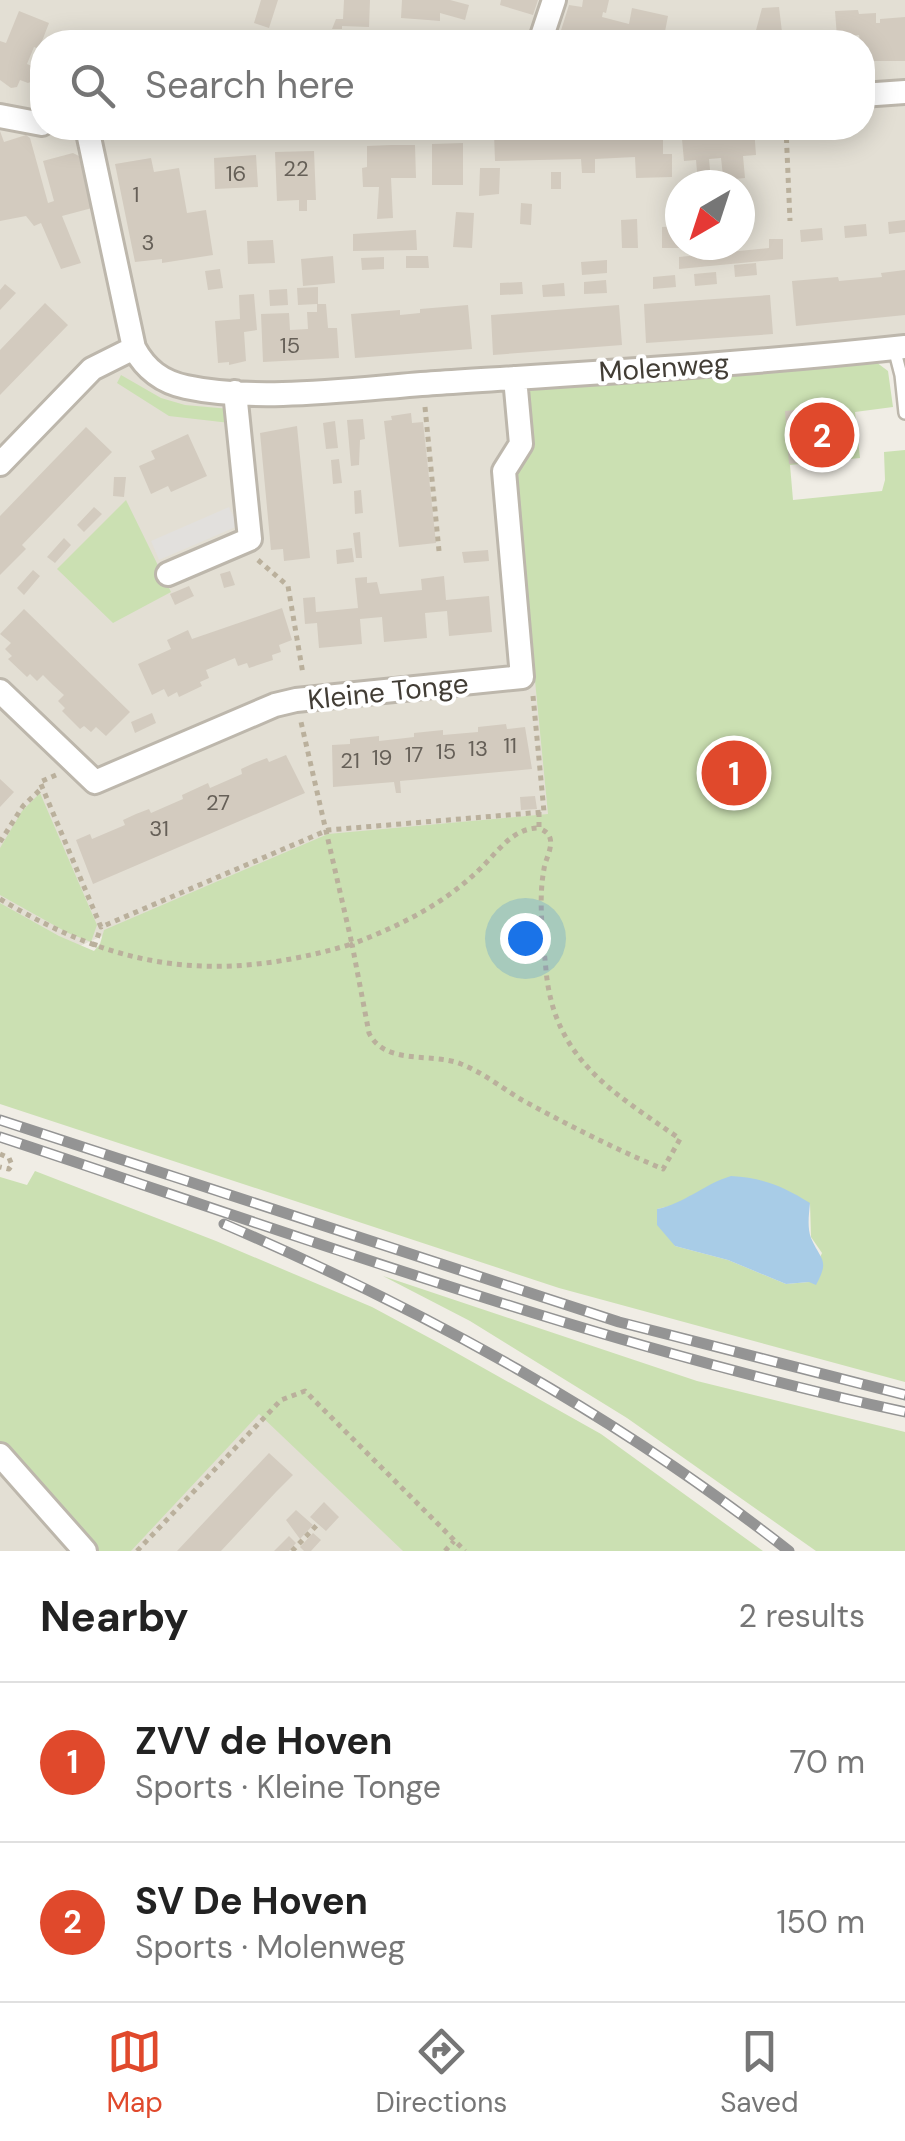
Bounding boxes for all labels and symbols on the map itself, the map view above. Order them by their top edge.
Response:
house number: 22 [283,154,309,183]
house number: 16 [226,159,246,188]
north arrow [665,170,755,260]
house number: 1 [133,180,139,209]
house number: 3 [141,228,155,257]
house number: 15 [280,331,300,360]
street label: Molenweg [598,344,730,391]
pin: 2 [790,398,854,472]
street label: Kleine Tonge [306,665,470,718]
house number: 11 [503,731,517,760]
house number: 13 [468,734,488,763]
pin: 1 [702,736,766,810]
house number: 15 [436,737,456,766]
house number: 17 [405,740,423,769]
house number: 19 [372,743,392,772]
house number: 21 [340,746,360,775]
house number: 27 [206,788,230,817]
house number: 31 [149,814,169,843]
your location [500,913,551,964]

